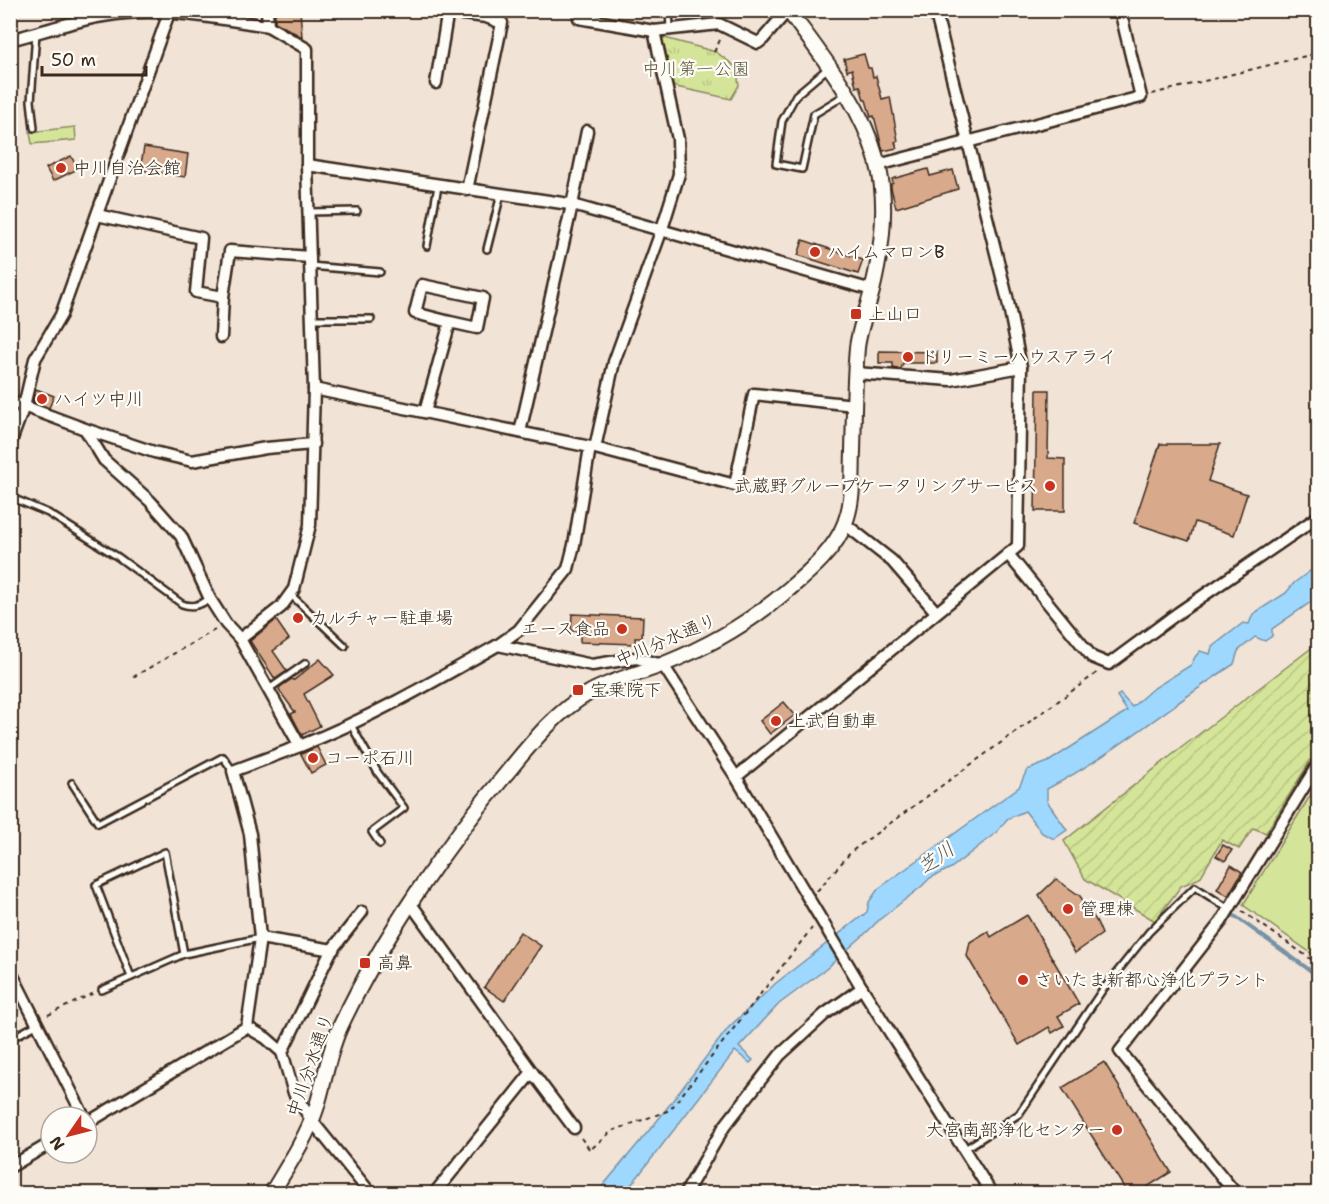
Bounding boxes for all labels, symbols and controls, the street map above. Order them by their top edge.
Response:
scale bar [42,39,146,77]
text: 50 m [51,48,96,72]
park label: 中川第一公園 [642,57,750,81]
place label: 中川自治会館 [73,156,181,180]
marker: 中川自治会館 [54,161,68,175]
place label: ハイムマロンB [827,240,945,264]
marker: ハイムマロンB [808,245,822,259]
place label: 上山口 [868,302,922,326]
marker: 上山口 [849,307,863,321]
place label: ドリーミーハウスアライ [920,345,1116,369]
marker: ドリーミーハウスアライ [901,350,915,364]
place label: ハイツ中川 [54,387,144,411]
marker: ハイツ中川 [35,392,49,406]
place label: 武蔵野グループケータリングサービス [734,474,1038,498]
marker: 武蔵野グループケータリングサービス [1043,479,1057,493]
place label: カルチャー駐車場 [310,606,453,630]
street label: 中川分水通り [612,608,720,672]
marker: カルチャー駐車場 [291,611,305,625]
place label: エース食品 [521,617,610,641]
marker: エース食品 [615,622,629,636]
place label: 宝乗院下 [590,678,662,702]
marker: 宝乗院下 [571,683,585,697]
place label: 上武自動車 [788,709,878,733]
marker: 上武自動車 [769,714,783,728]
place label: コーポ石川 [325,746,415,770]
marker: コーポ石川 [306,751,320,765]
water label: 芝川 [912,836,960,880]
place label: 管理棟 [1080,897,1134,921]
marker: 管理棟 [1061,902,1075,916]
place label: 高鼻 [377,951,413,975]
marker: 高鼻 [358,956,372,970]
place label: さいたま新都心浄化プラント [1035,968,1268,992]
marker: さいたま新都心浄化プラント [1016,973,1030,987]
street label: 中川分水通り [281,1010,339,1120]
north arrow [39,1105,99,1165]
place label: 大宮南部浄化センター [926,1118,1105,1142]
marker: 大宮南部浄化センター [1110,1123,1124,1137]
text: N [45,1132,69,1155]

